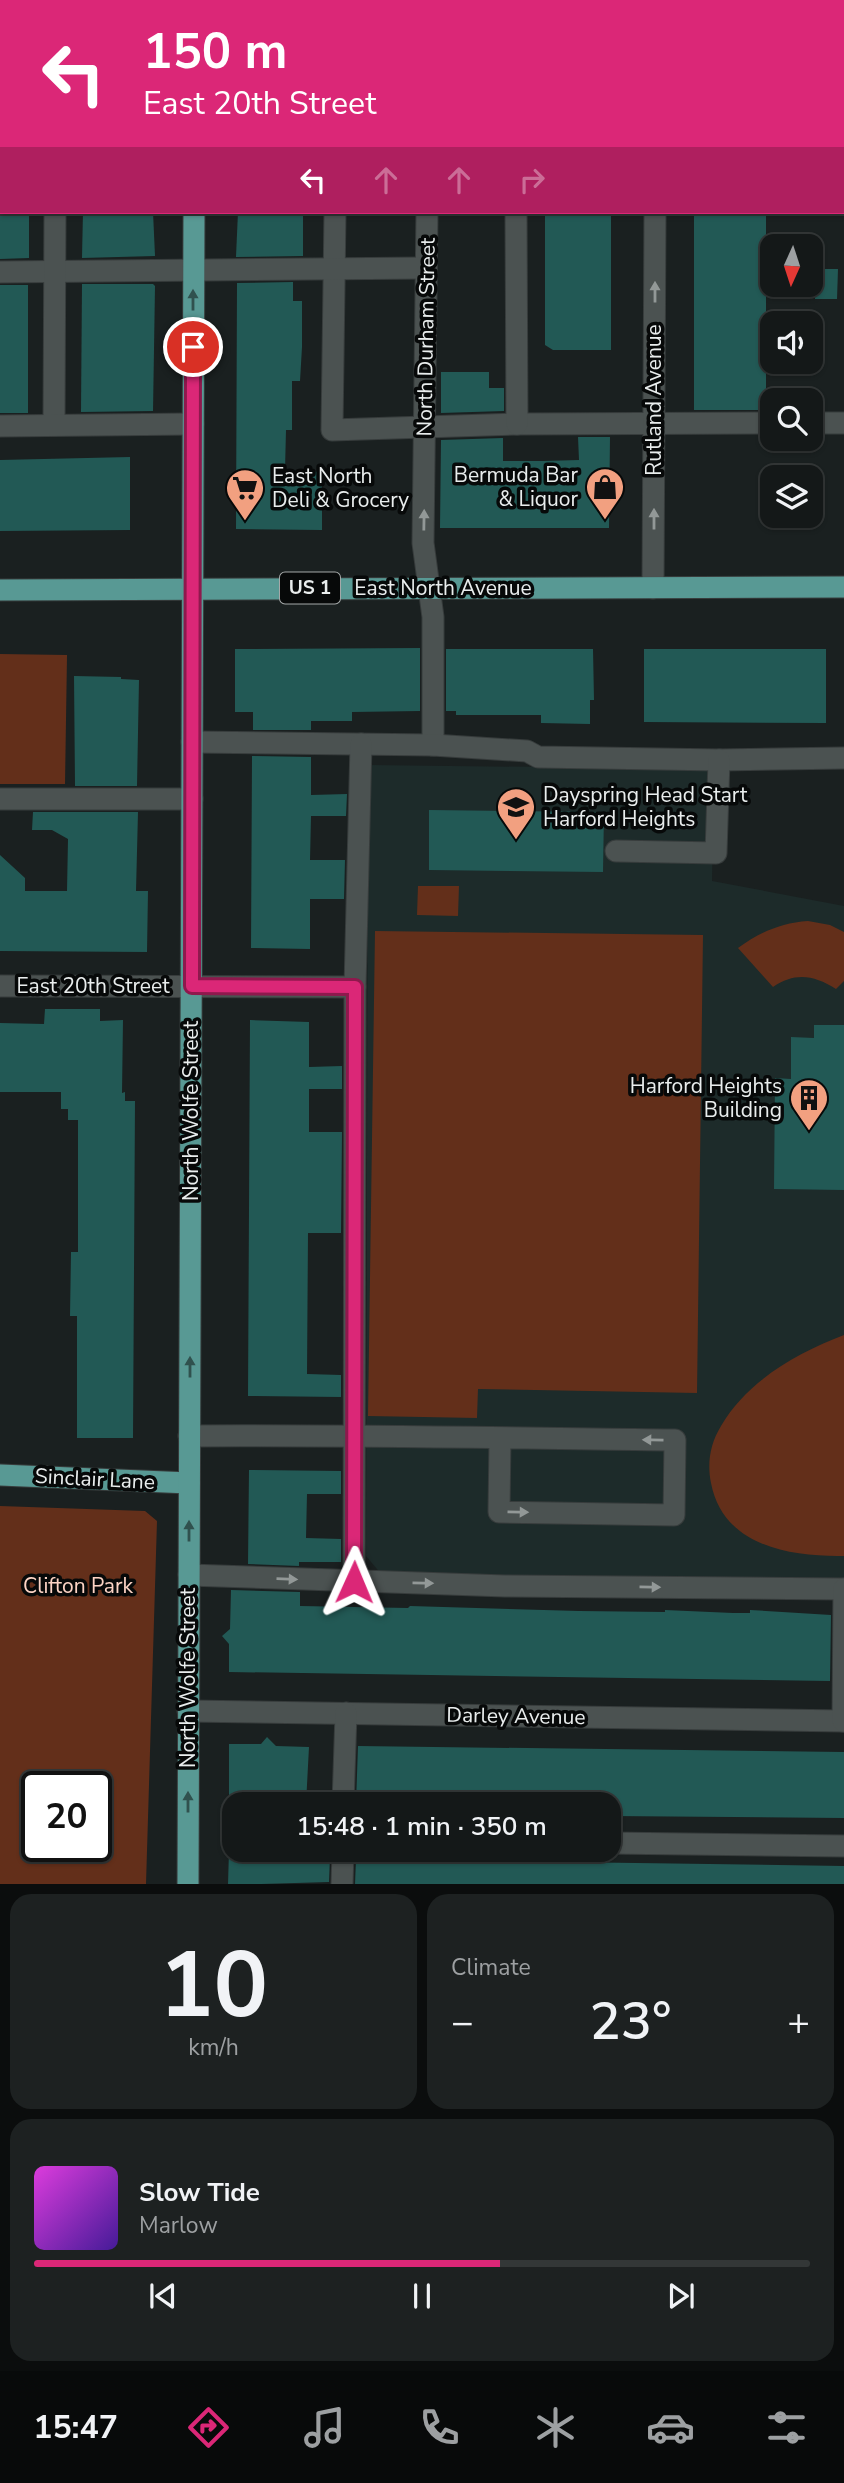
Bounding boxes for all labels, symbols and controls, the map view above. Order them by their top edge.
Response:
text: 150 m [143,18,287,85]
icon: left [28,28,119,119]
text: East 20th Street [143,82,376,125]
icon: left [294,161,332,199]
icon: ahead [367,161,405,199]
icon: ahead [440,161,478,199]
icon: right [513,161,551,199]
north arrow [760,234,822,298]
map controls [760,234,823,528]
street label: North Durham Street [410,237,442,437]
one-way arrow [649,281,661,303]
one-way arrow [187,289,199,311]
button: sound [760,311,823,374]
pin [163,317,223,377]
street label: Rutland Avenue [640,324,668,476]
icon: arrive [174,328,212,366]
button: search [760,388,823,451]
place label: Bermuda Bar & Liquor [454,461,578,513]
place label: East North Deli & Grocery [272,462,409,514]
button: layers [760,465,823,528]
shop icon: Bermuda Bar & Liquor [584,466,626,521]
supermarket icon: East North Deli & Grocery [224,467,266,522]
one-way arrow [648,508,660,530]
one-way arrow [418,509,430,531]
road number: US 1 [280,572,340,604]
street label: East North Avenue [354,574,532,602]
place label: Dayspring Head Start Harford Heights [543,781,748,833]
school or university icon: Dayspring Head Start Harford Heights [495,786,537,841]
street label: East 20th Street [16,972,170,1000]
street label: North Wolfe Street [177,1020,205,1201]
place label: Harford Heights Building [630,1072,782,1124]
building icon: Harford Heights Building [788,1077,830,1132]
one-way arrow [184,1356,196,1378]
one-way arrow [642,1434,664,1446]
street label: Sinclair Lane [34,1462,156,1496]
one-way arrow [507,1506,529,1518]
one-way arrow [183,1520,195,1542]
position arrow [317,1545,391,1619]
park label: Clifton Park [23,1572,133,1600]
one-way arrow [276,1574,298,1585]
one-way arrow [412,1578,434,1589]
one-way arrow [639,1581,661,1593]
street label: North Wolfe Street [174,1587,202,1768]
street label: Darley Avenue [446,1701,586,1731]
speed limit sign: 20 [21,1771,112,1862]
one-way arrow [182,1791,194,1813]
text: 15:48 · 1 min · 350 m [296,1809,547,1844]
text: 10 [159,1924,268,2048]
text: Climate [451,1952,531,1983]
text: 23° [590,1986,671,2057]
text: − [451,1997,474,2048]
text: + [787,1997,810,2048]
text: km/h [188,2032,239,2063]
text: Slow Tide [139,2175,260,2210]
text: Marlow [139,2210,218,2241]
icon: previous [144,2277,182,2315]
icon: pause [403,2277,441,2315]
icon: next [662,2277,700,2315]
icon: directions [184,2403,233,2452]
icon: music [300,2403,349,2452]
icon: phone [415,2403,464,2452]
icon: climate [531,2403,580,2452]
icon: car [646,2403,695,2452]
icon: filters [762,2403,811,2452]
text: 15:47 [33,2406,118,2449]

